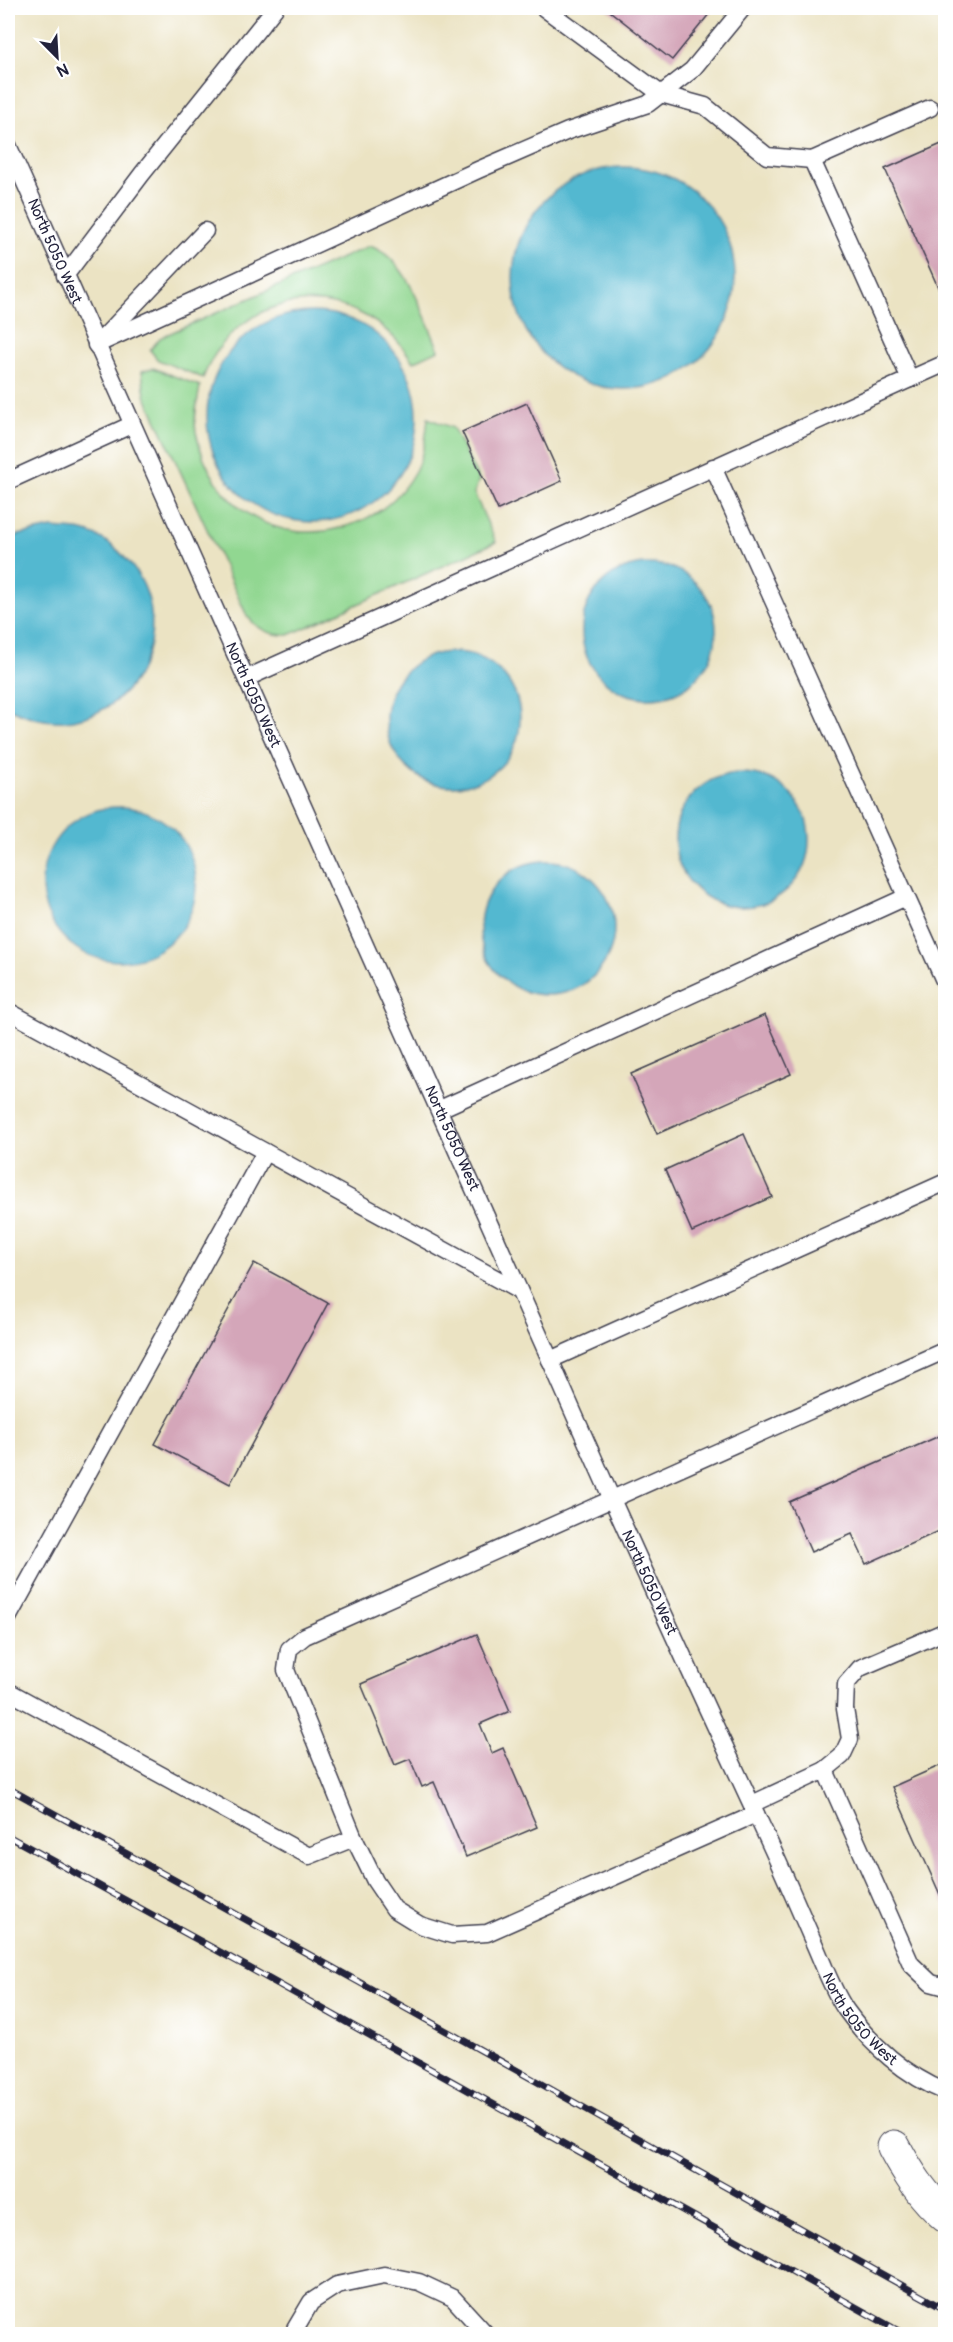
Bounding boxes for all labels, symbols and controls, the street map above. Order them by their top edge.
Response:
north arrow [27,27,87,87]
text: N [54,58,72,81]
street label: North 5050 West [23,196,86,308]
street label: North 5050 West [221,640,285,751]
street label: North 5050 West [420,1083,484,1195]
street label: North 5050 West [617,1527,681,1639]
street label: North 5050 West [818,1970,901,2070]

